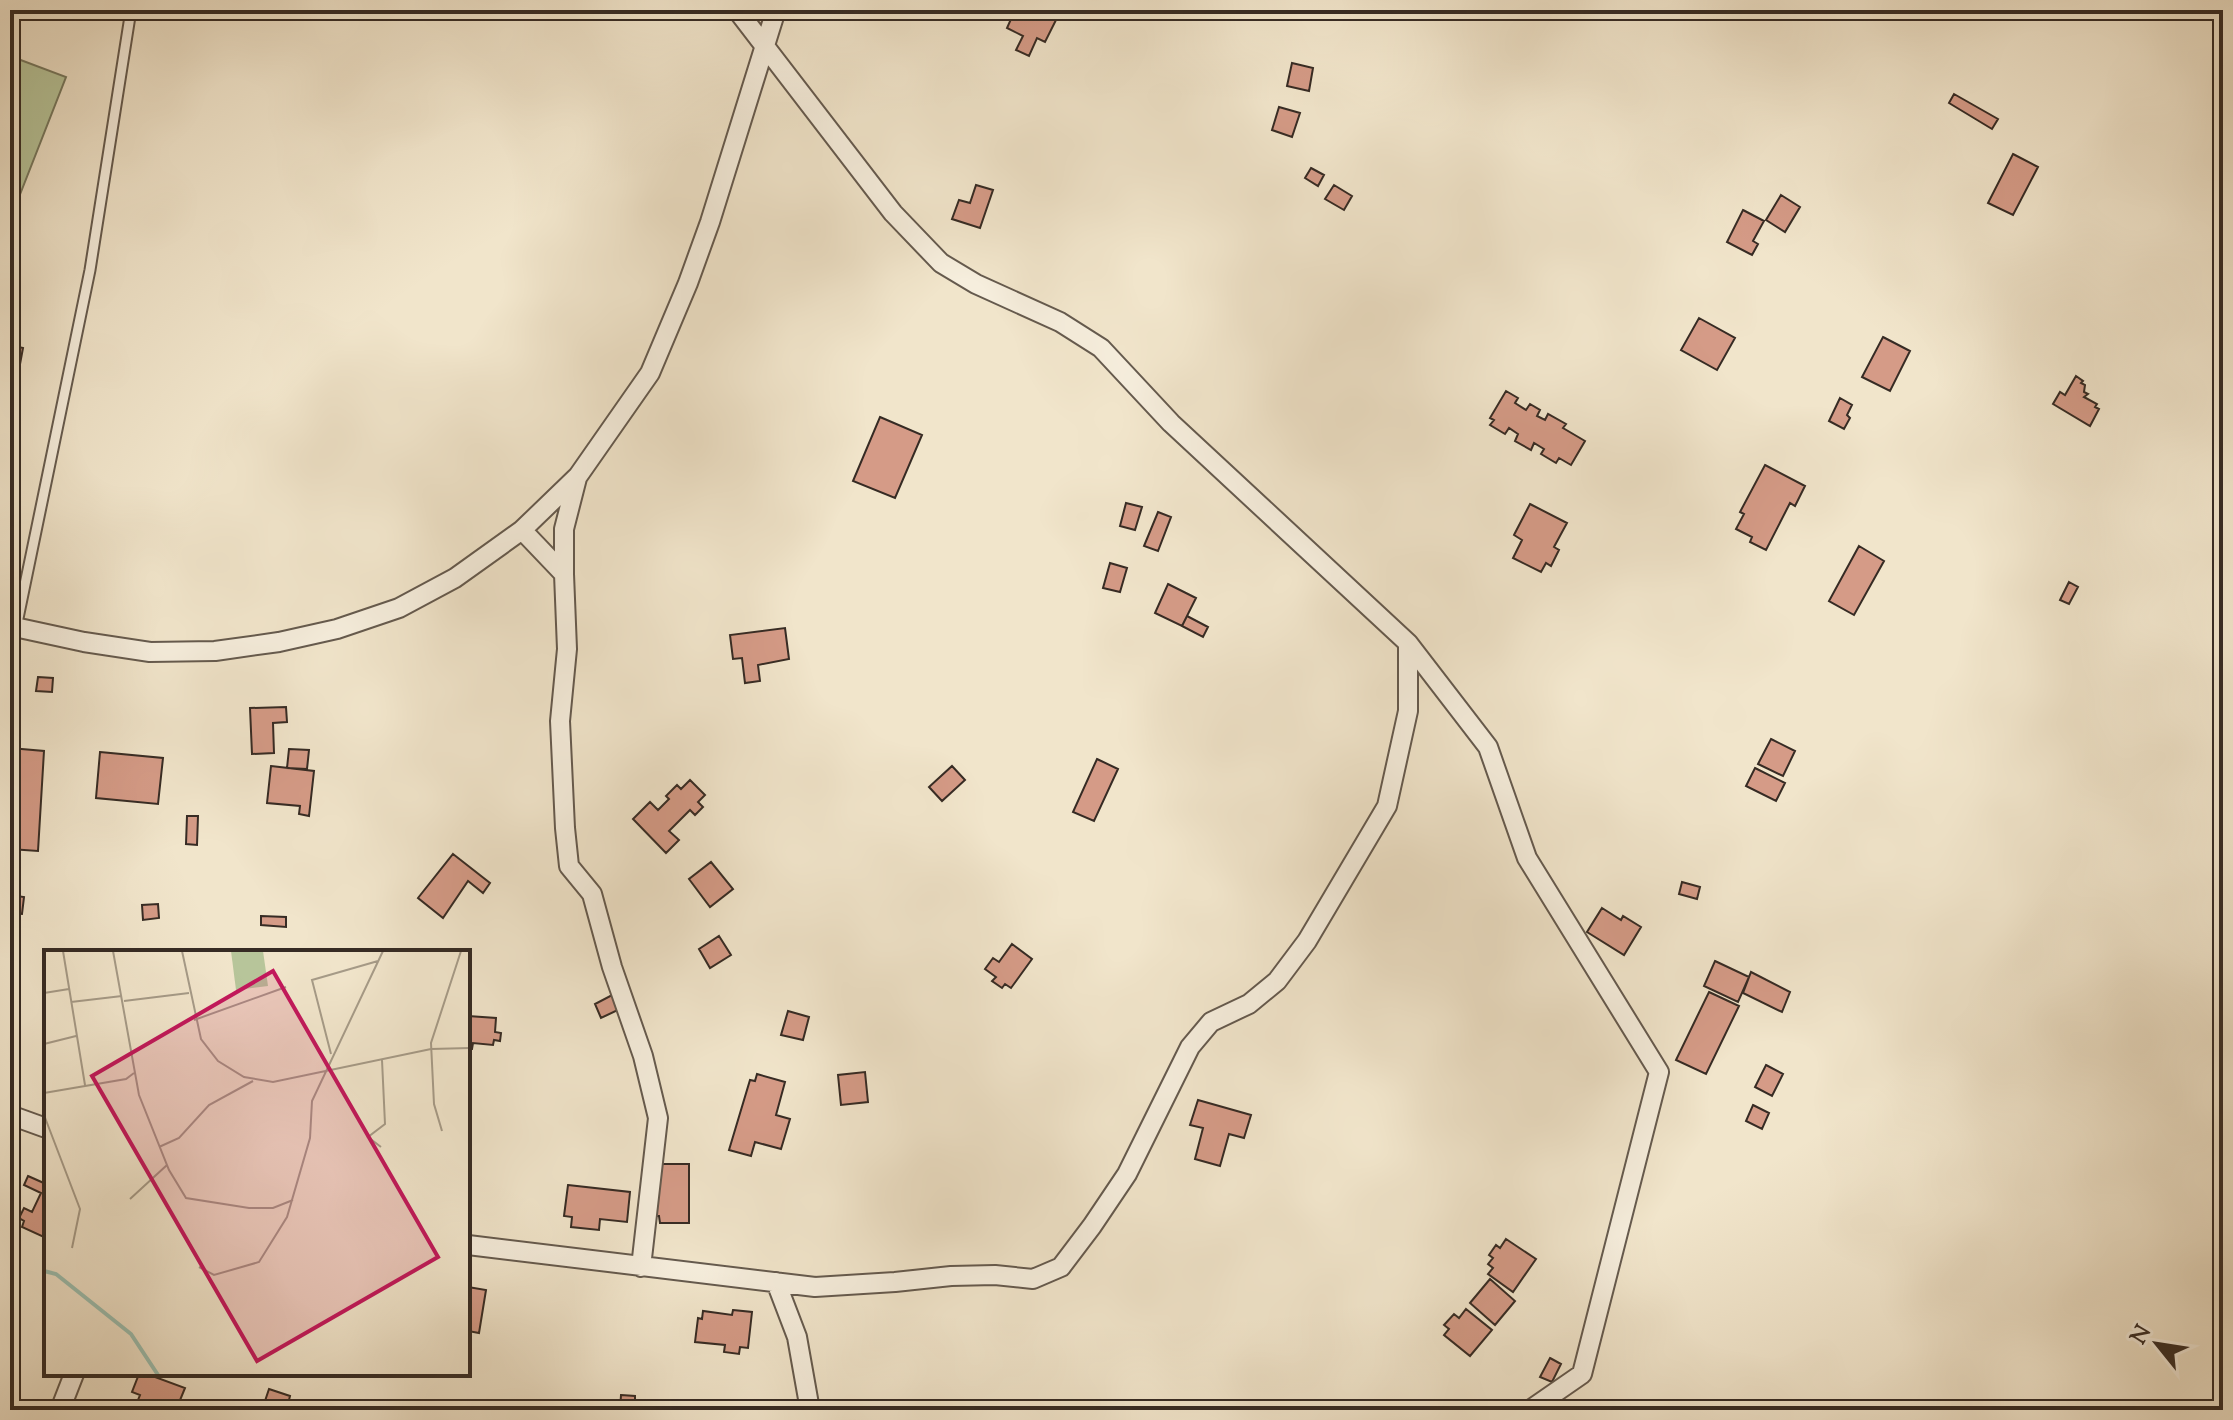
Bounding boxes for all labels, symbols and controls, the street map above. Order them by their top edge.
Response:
inset map [44,950,470,1376]
north arrow [2117,1304,2197,1384]
text: N [2124,1320,2161,1351]

